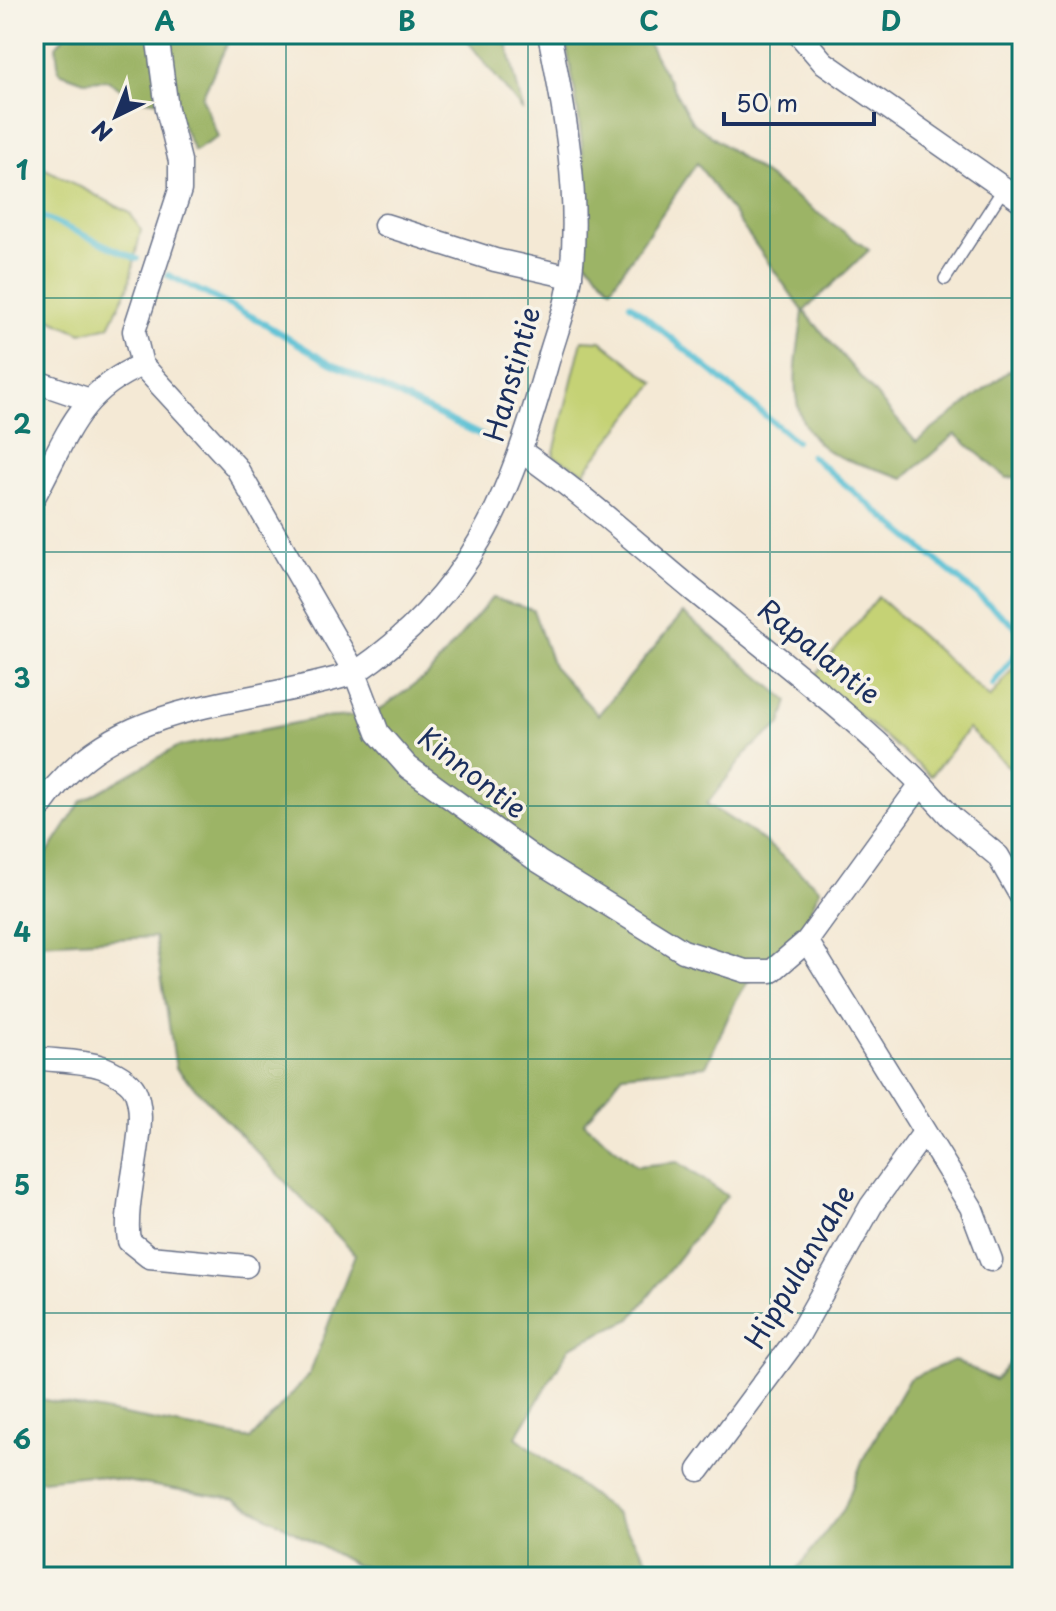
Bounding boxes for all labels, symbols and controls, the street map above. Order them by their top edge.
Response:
text: A [155,1,175,40]
text: B [398,1,416,40]
text: C [639,1,659,40]
text: D [881,1,901,40]
north arrow [76,76,156,156]
scale bar [724,76,874,126]
text: 50 m [736,84,798,120]
text: N [84,114,119,150]
text: 1 [16,150,28,189]
street label: Hanstintie [471,301,550,446]
text: 2 [13,404,31,443]
street label: Rapalantie [749,588,891,714]
text: 3 [13,658,31,697]
street label: Kinnontie [409,715,537,828]
text: 4 [13,912,31,951]
text: 5 [14,1165,30,1204]
street label: Hippulanvahe [733,1176,865,1357]
text: 6 [13,1419,31,1458]

